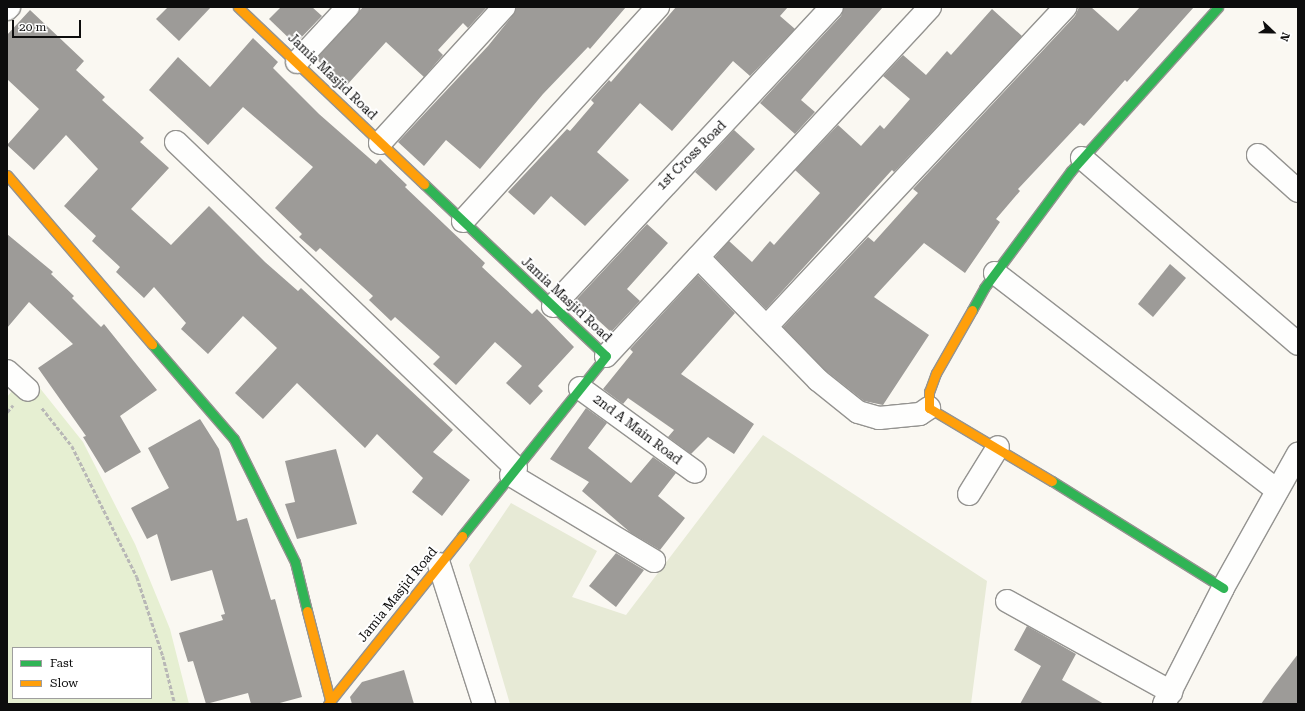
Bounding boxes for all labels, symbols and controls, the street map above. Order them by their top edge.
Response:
scale bar [14,12,83,38]
north arrow [1253,12,1293,52]
text: 20 m [19,20,46,34]
text: N [1277,30,1292,43]
street label: Jamia Masjid Road [284,31,380,123]
street label: 1st Cross Road [654,118,730,194]
street label: Jamia Masjid Road [518,254,614,346]
street label: 2nd A Main Road [590,392,684,468]
street label: Jamia Masjid Road [355,544,441,646]
legend [12,647,152,699]
text: Fast [50,656,73,670]
text: Slow [50,676,78,690]

